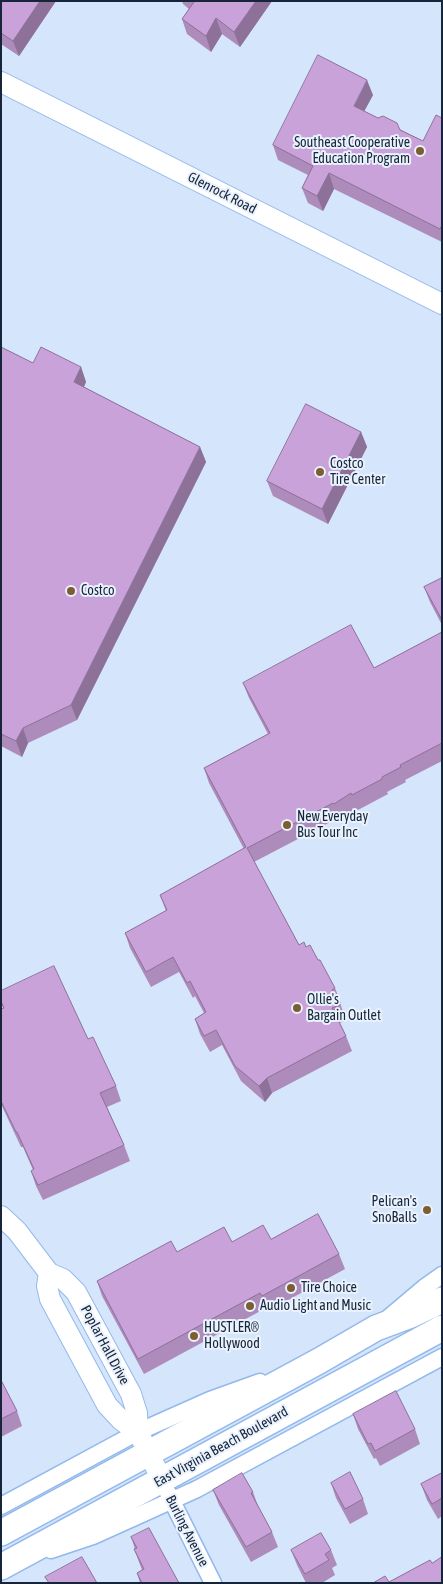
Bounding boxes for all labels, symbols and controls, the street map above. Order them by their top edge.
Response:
place label: Southeast Cooperative Education Program [294,135,410,168]
marker: Southeast Cooperative Education Program [414,145,426,157]
street label: Glenrock Road [185,169,259,217]
place label: Costco Tire Center [330,456,385,488]
marker: Costco Tire Center [314,466,326,478]
place label: Costco [81,583,114,599]
marker: Costco [65,585,77,597]
place label: New Everyday Bus Tour Inc [297,809,368,842]
marker: New Everyday Bus Tour Inc [281,819,293,831]
place label: Ollie's Bargain Outlet [307,992,381,1024]
marker: Ollie's Bargain Outlet [291,1002,303,1014]
place label: Pelican's SnoBalls [372,1194,417,1226]
marker: Pelican's SnoBalls [421,1204,433,1216]
place label: Tire Choice [301,1280,357,1296]
marker: Tire Choice [285,1282,297,1294]
place label: Audio Light and Music [260,1298,371,1314]
marker: Audio Light and Music [244,1300,256,1312]
street label: Poplar Hall Drive [77,1302,133,1388]
place label: HUSTLER® Hollywood [204,1320,260,1352]
marker: HUSTLER® Hollywood [188,1330,200,1342]
street label: East Virginia Beach Boulevard [151,1403,291,1491]
street label: Burling Avenue [162,1492,212,1570]

